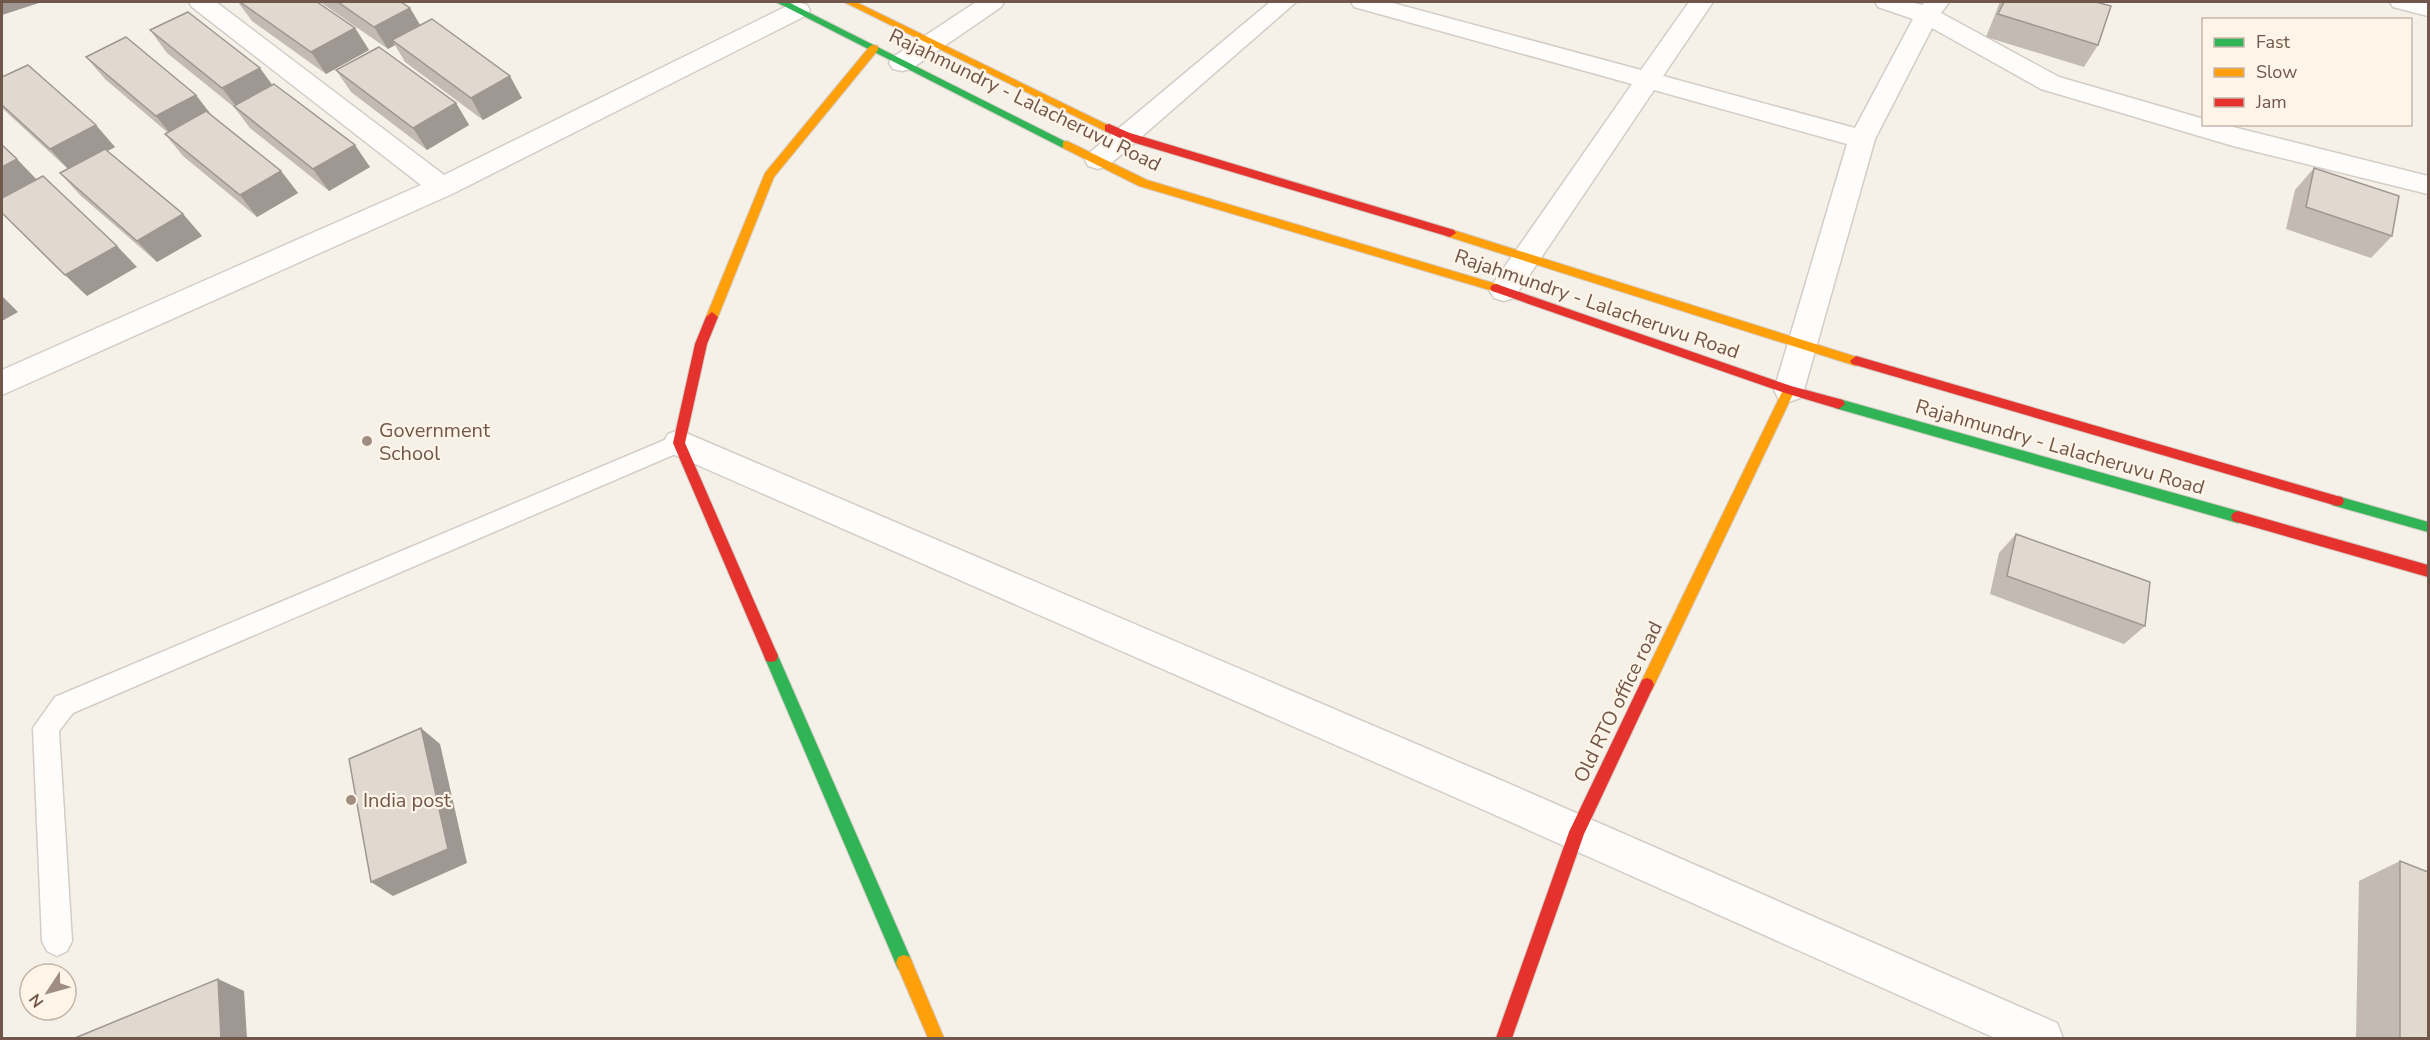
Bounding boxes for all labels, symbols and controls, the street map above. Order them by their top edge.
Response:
legend [2202,18,2412,126]
street label: Rajahmundry - Lalacheruvu Road [884,22,1166,178]
text: Fast [2256,30,2291,54]
text: Slow [2256,60,2297,84]
text: Jam [2255,90,2287,114]
street label: Rajahmundry - Lalacheruvu Road [1451,242,1743,366]
street label: Rajahmundry - Lalacheruvu Road [1912,393,2208,501]
place label: Government School [379,417,491,467]
marker: Government School [360,434,374,448]
street label: Old RTO office road [1567,617,1669,787]
place label: India post [363,787,452,814]
marker: India post [344,793,358,807]
north arrow [18,962,78,1022]
text: N [24,989,49,1012]

